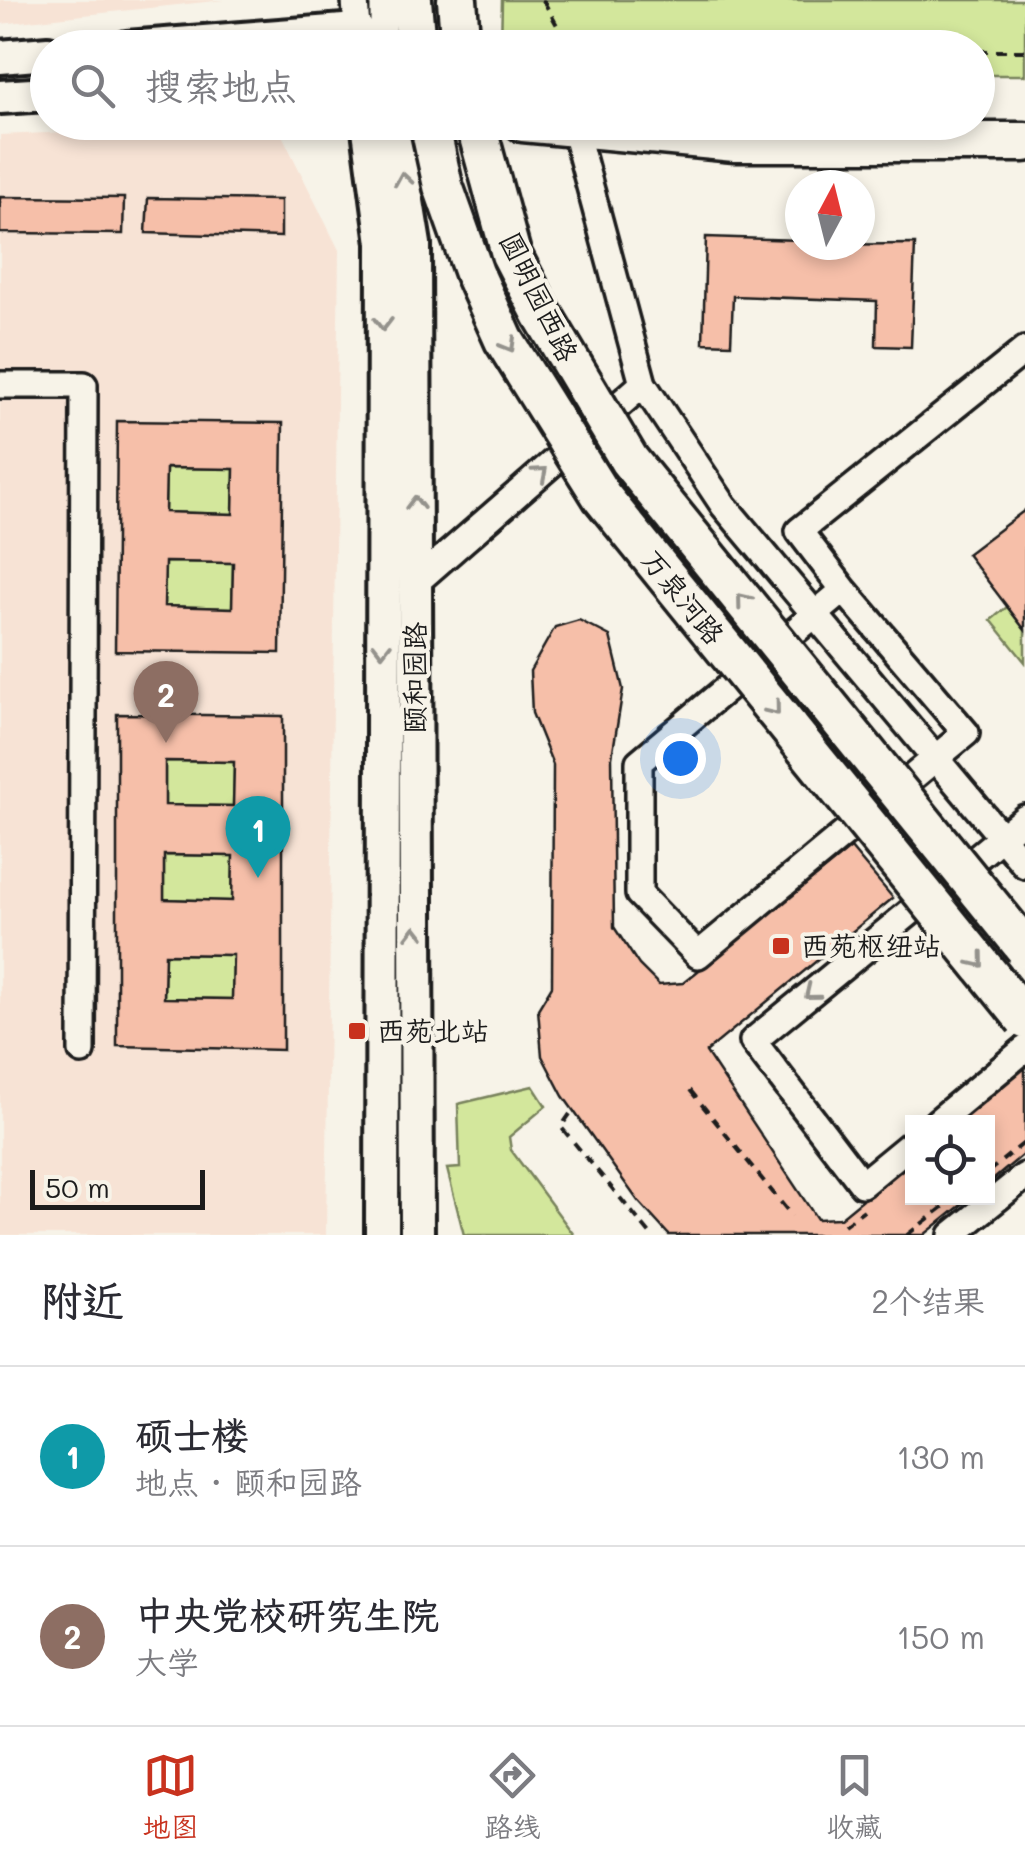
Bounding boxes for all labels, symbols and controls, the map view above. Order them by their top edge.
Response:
search box [30,30,995,140]
icon: search [65,58,120,113]
text: 搜索地点 [145,60,297,110]
north arrow [785,170,875,260]
one-way arrow [393,171,414,187]
street label: 圆明园西路 [493,226,587,367]
one-way arrow [372,316,394,332]
one-way arrow [496,335,516,353]
one-way arrow [530,466,548,484]
one-way arrow [404,494,426,510]
street label: 万泉河路 [635,542,733,651]
one-way arrow [737,594,755,612]
street label: 颐和园路 [396,622,432,734]
one-way arrow [371,642,393,657]
pin: 2 [134,660,198,743]
one-way arrow [762,697,780,715]
your location [655,733,706,784]
pin: 1 [226,796,290,878]
one-way arrow [404,924,426,940]
place label: 西苑枢纽站 [801,927,941,963]
marker: 西苑枢纽站 [770,935,792,957]
one-way arrow [966,950,984,968]
one-way arrow [804,981,822,999]
place label: 西苑北站 [377,1012,489,1048]
marker: 西苑北站 [346,1020,368,1042]
map controls [905,1115,995,1205]
button: locate [905,1115,995,1205]
scale bar [30,1165,205,1210]
text: 50 m [45,1169,110,1205]
text: 附近 [40,1272,124,1327]
text: 2个结果 [871,1279,985,1321]
text: 硕士楼 [135,1409,249,1459]
text: 1 [65,1435,80,1477]
text: 130 m [896,1435,985,1477]
text: 地点 · 颐和园路 [135,1460,361,1502]
text: 中央党校研究生院 [135,1589,439,1639]
text: 2 [64,1615,81,1657]
text: 150 m [897,1615,985,1657]
text: 大学 [135,1640,199,1682]
tab: 地图 [143,1748,199,1845]
tab: 路线 [484,1748,540,1845]
tab: 收藏 [826,1748,882,1845]

